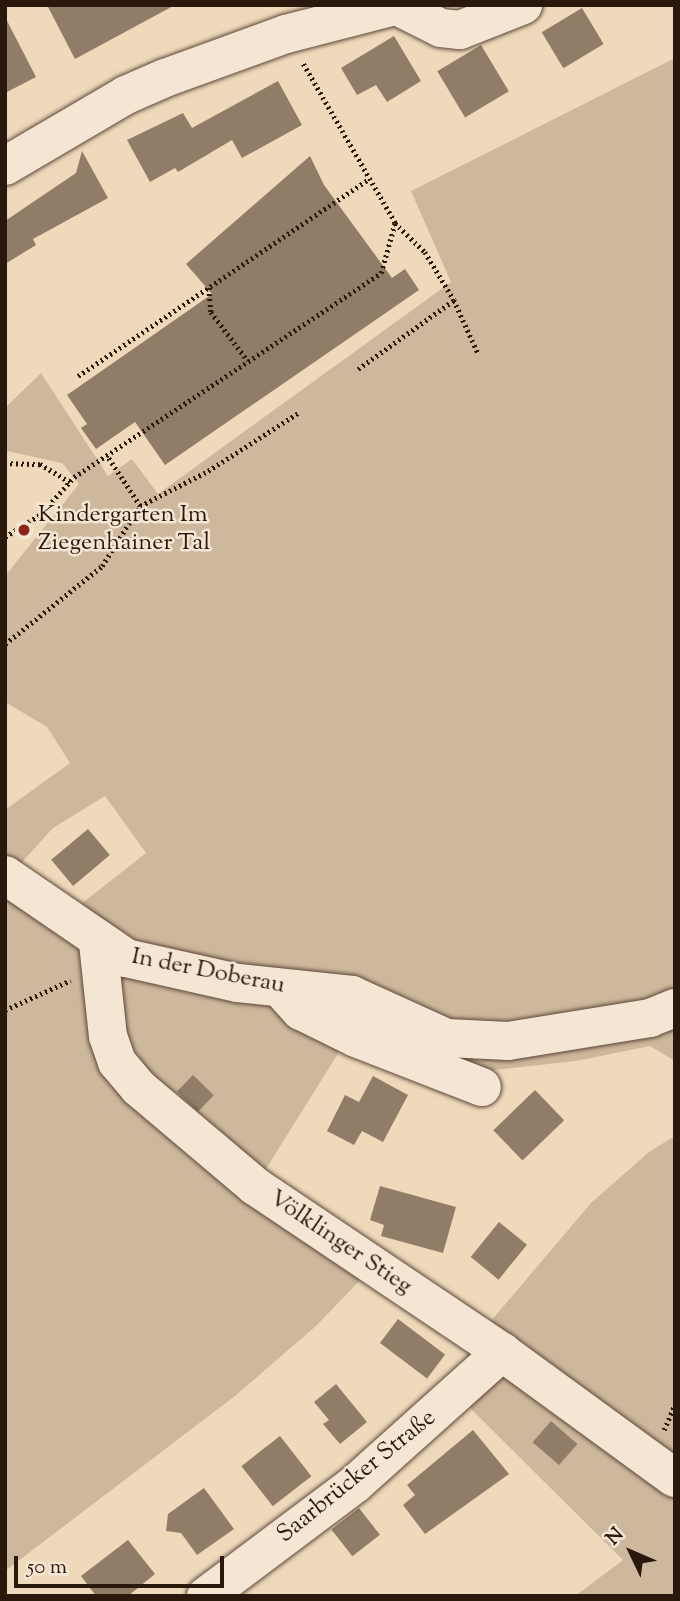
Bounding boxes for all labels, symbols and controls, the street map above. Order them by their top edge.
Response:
place label: Kindergarten Im Ziegenhainer Tal [38,502,210,558]
marker: Kindergarten Im Ziegenhainer Tal [16,522,32,538]
street label: In der Doberau [129,943,287,1001]
street label: Völklinger Stieg [263,1185,417,1301]
street label: Saarbrücker Straße [272,1404,442,1550]
north arrow [596,1517,666,1587]
text: N [601,1522,631,1552]
scale bar [18,1542,228,1586]
text: 50 m [27,1553,67,1583]

